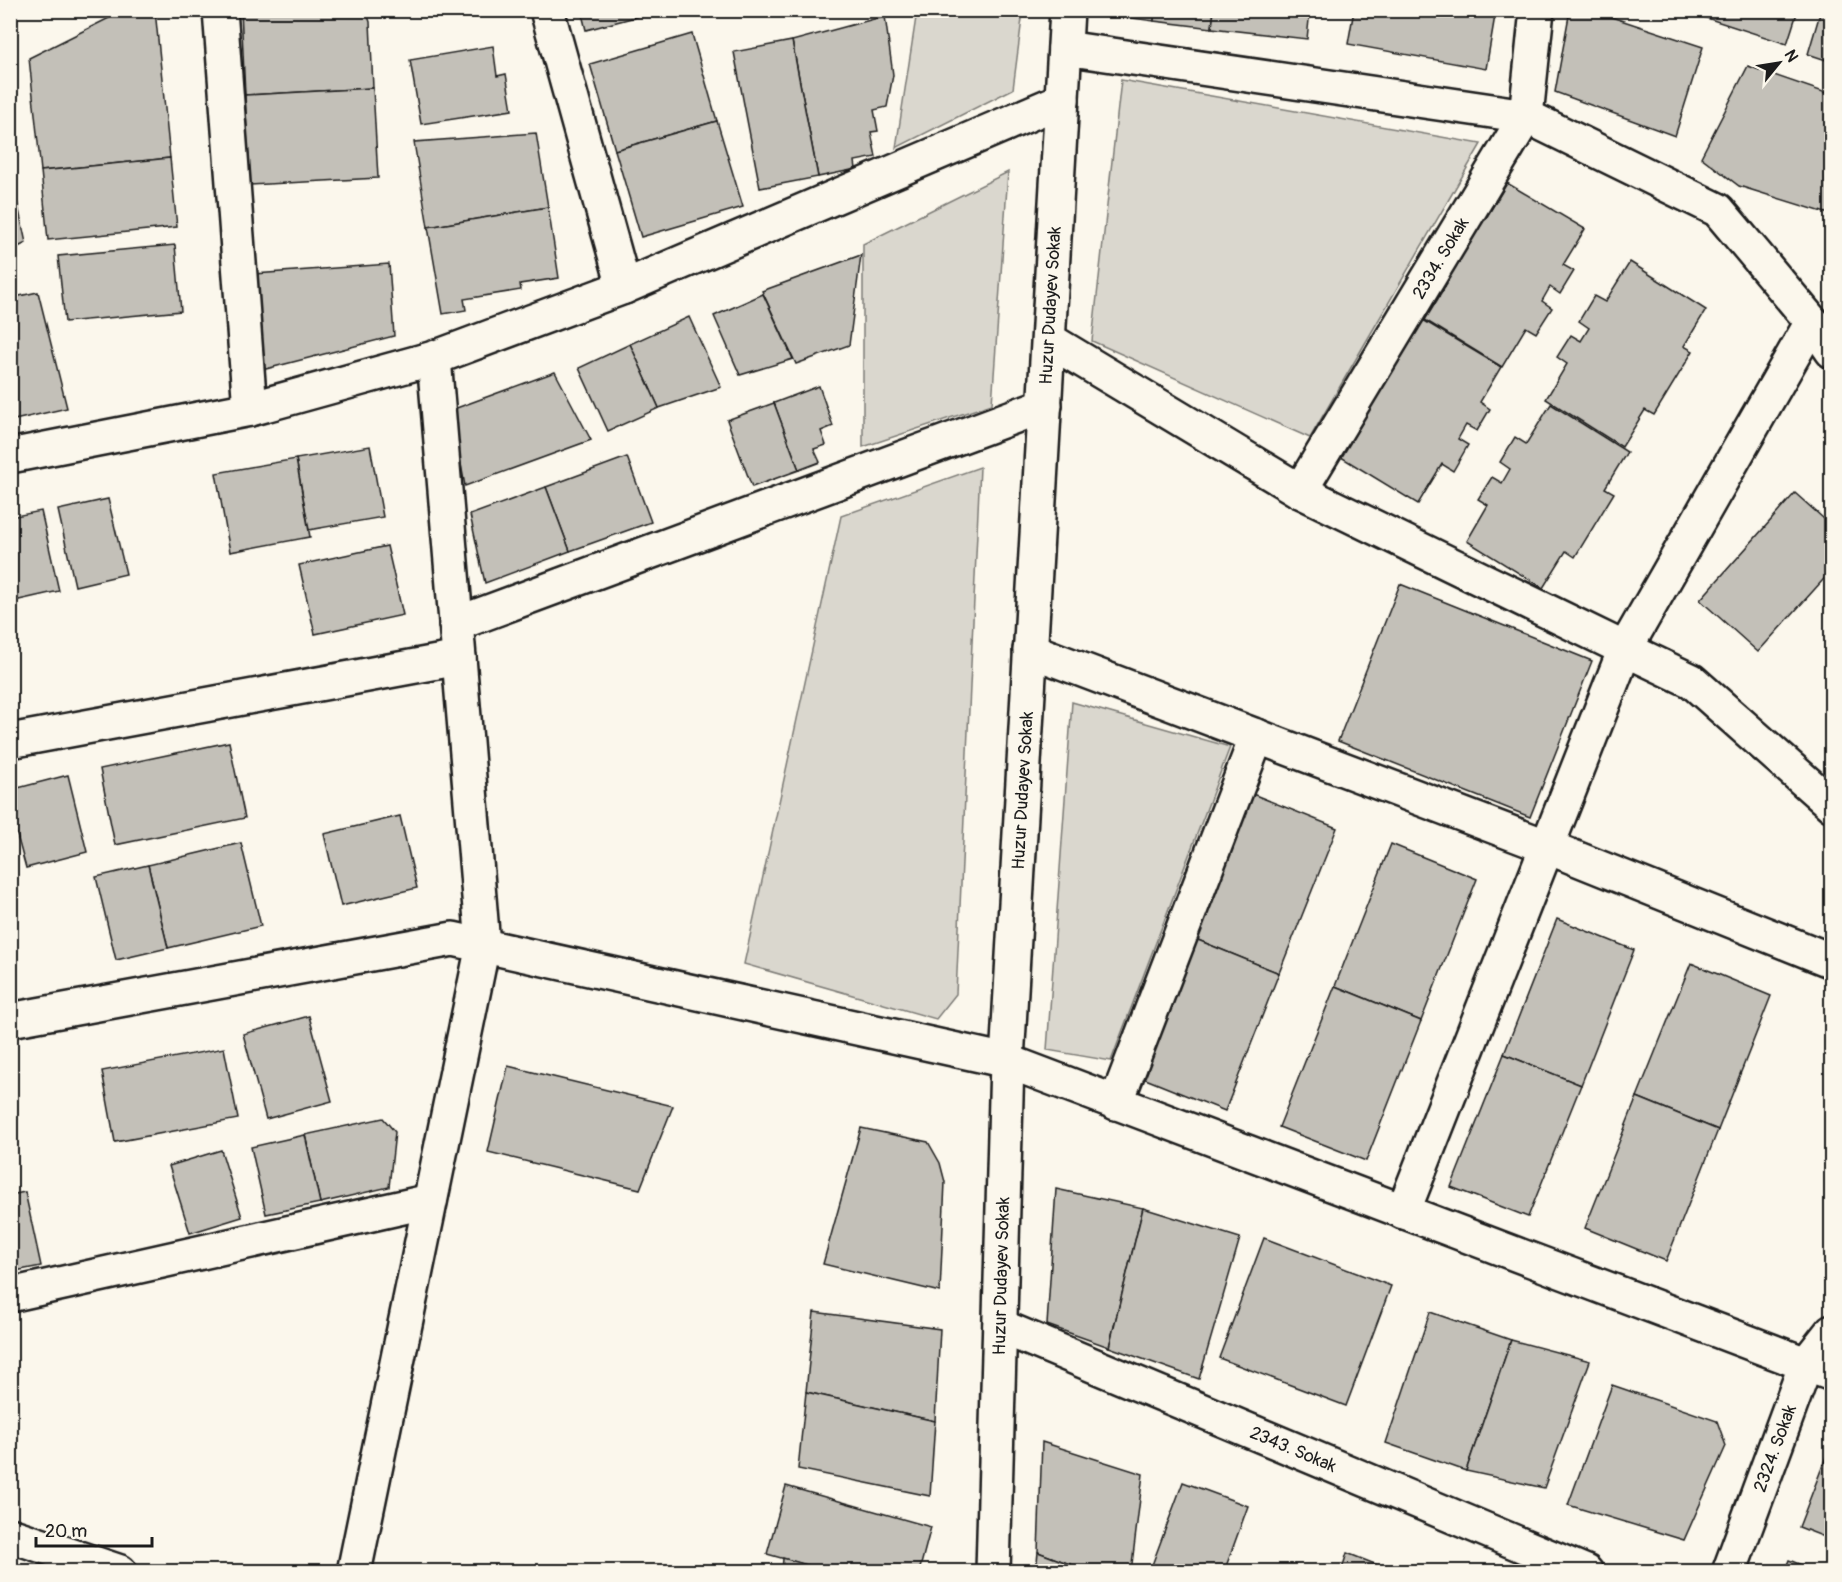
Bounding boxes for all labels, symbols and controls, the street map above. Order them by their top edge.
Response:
north arrow [1749,33,1809,93]
text: N [1780,46,1803,66]
street label: 2334. Sokak [1407,212,1474,303]
street label: Huzur Dudayev Sokak [1034,225,1066,385]
street label: Huzur Dudayev Sokak [1006,710,1038,870]
street label: Huzur Dudayev Sokak [987,1196,1015,1356]
street label: 2324. Sokak [1748,1401,1802,1495]
street label: 2343. Sokak [1247,1421,1340,1478]
scale bar [36,1510,152,1548]
text: 20 m [45,1520,87,1543]

